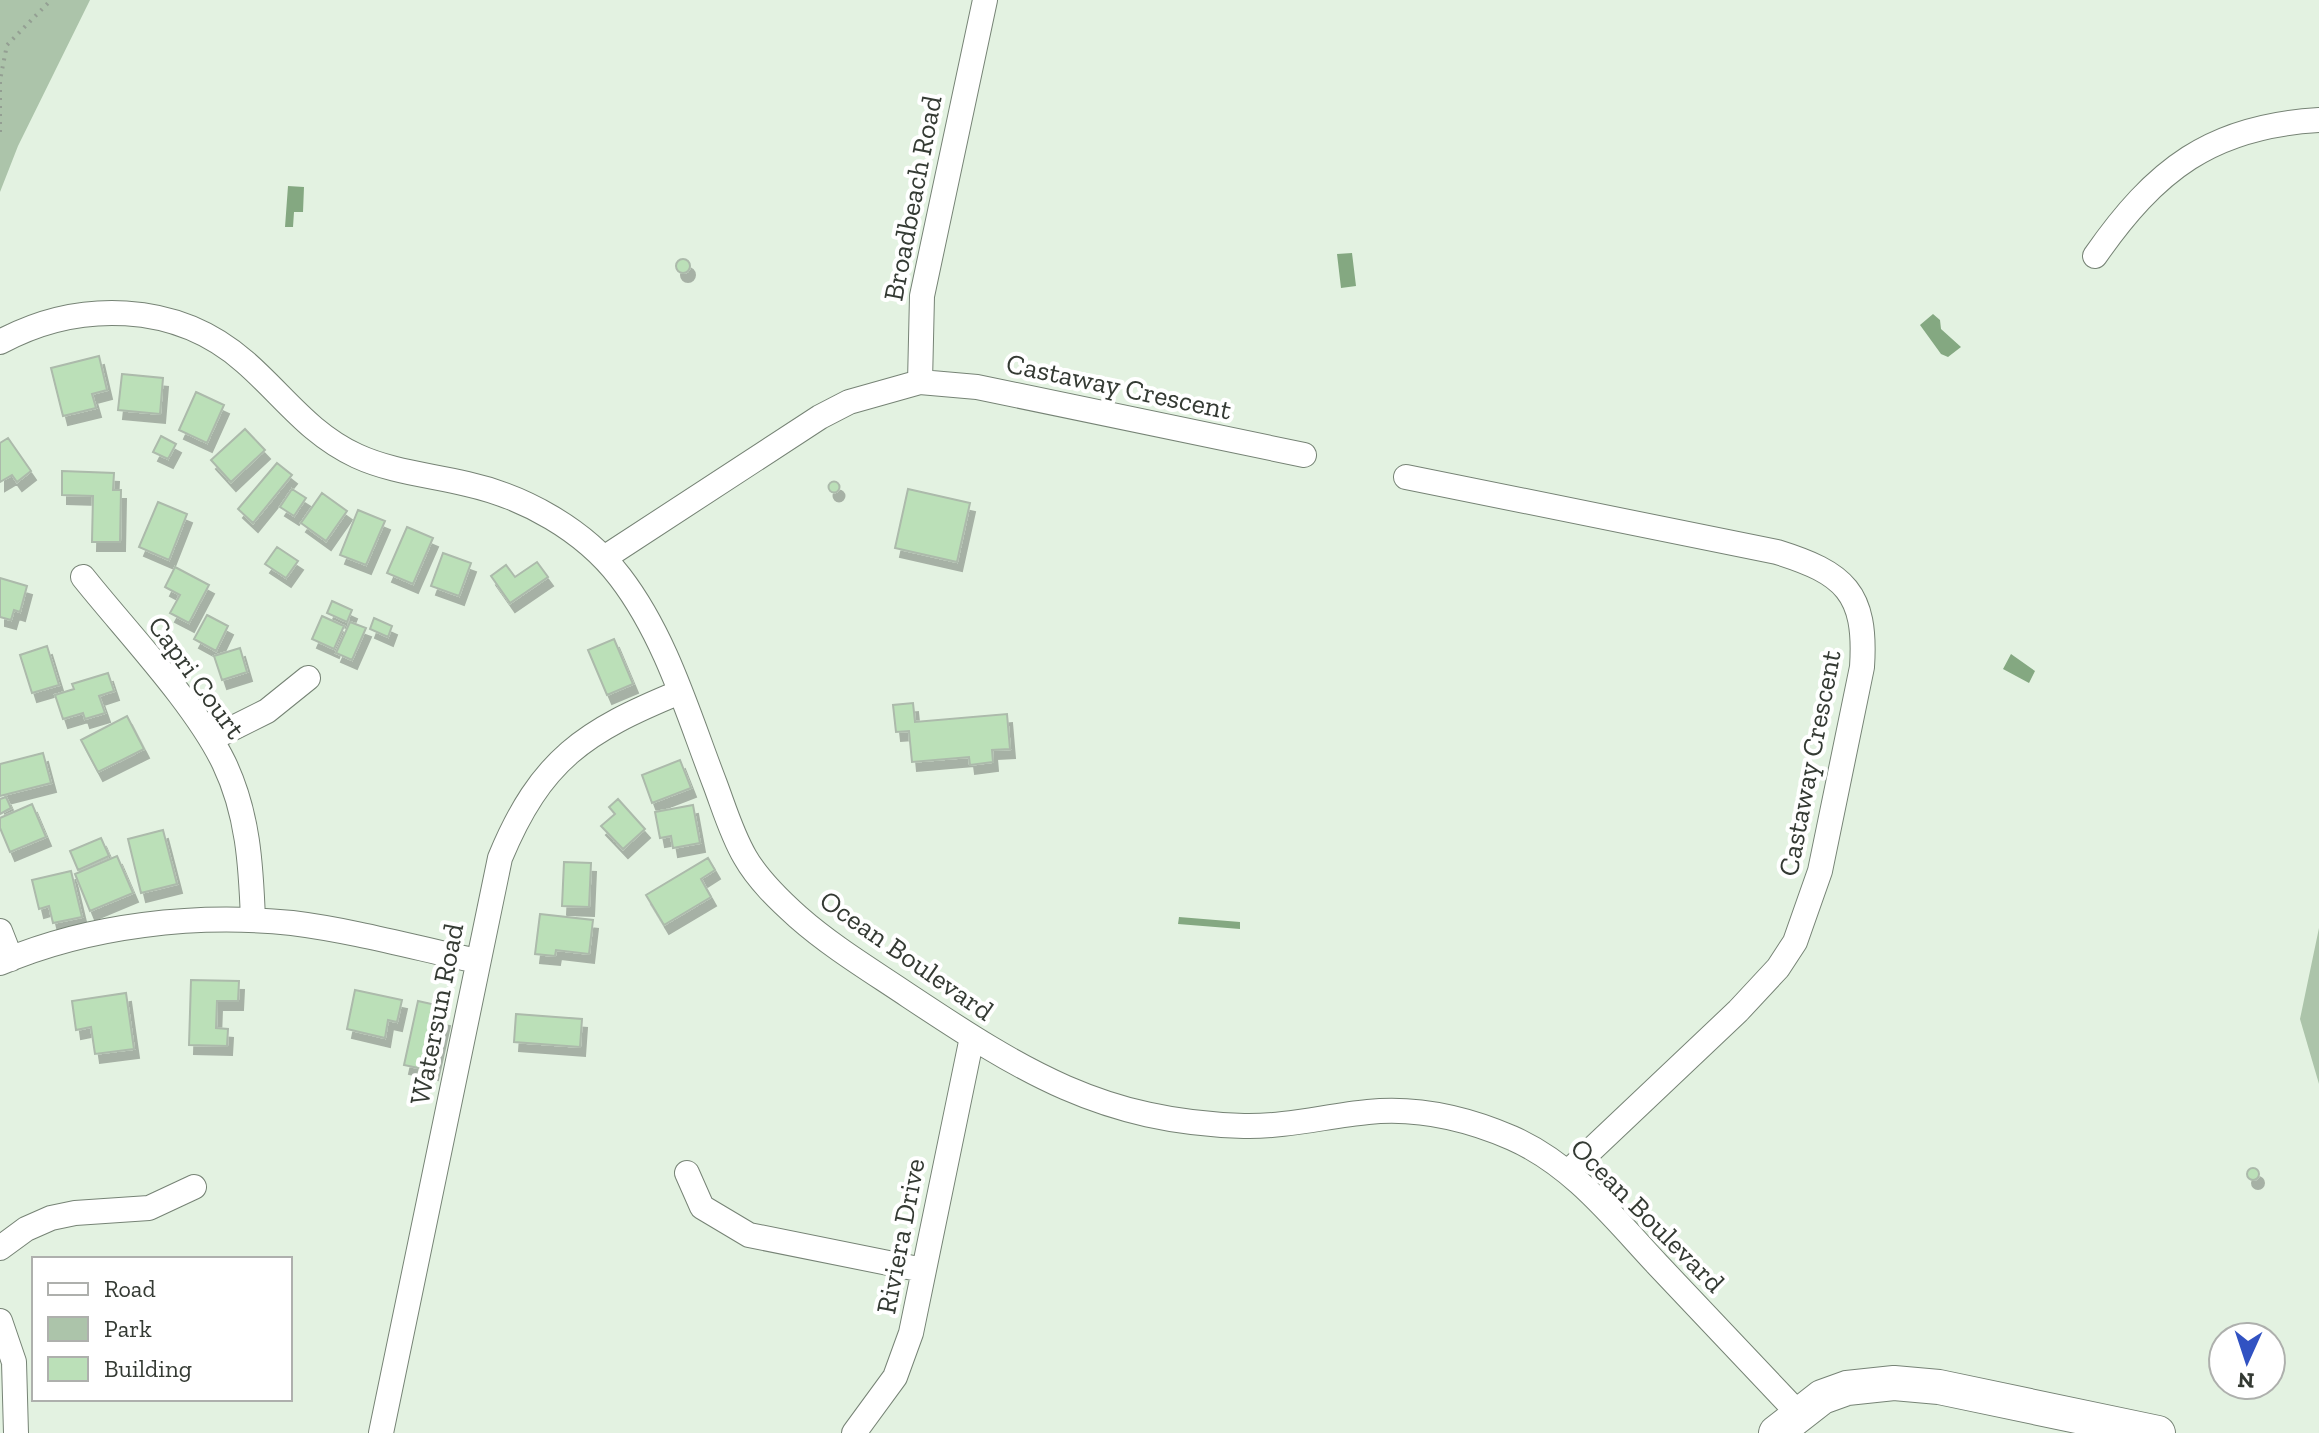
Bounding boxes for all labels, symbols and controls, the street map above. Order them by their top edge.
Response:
street label: Broadbeach Road [876,93,949,304]
street label: Castaway Crescent [1003,346,1235,427]
street label: Capri Court [141,610,252,745]
street label: Castaway Crescent [1771,647,1848,879]
street label: Ocean Boulevard [814,883,1000,1028]
street label: Watersun Road [403,920,470,1108]
street label: Ocean Boulevard [1564,1131,1732,1299]
street label: Riviera Drive [869,1156,932,1317]
legend [32,1257,292,1401]
text: Road [104,1274,156,1303]
text: Park [104,1314,152,1343]
north arrow [2207,1321,2287,1401]
text: Building [104,1354,192,1383]
text: N [2237,1367,2255,1394]

